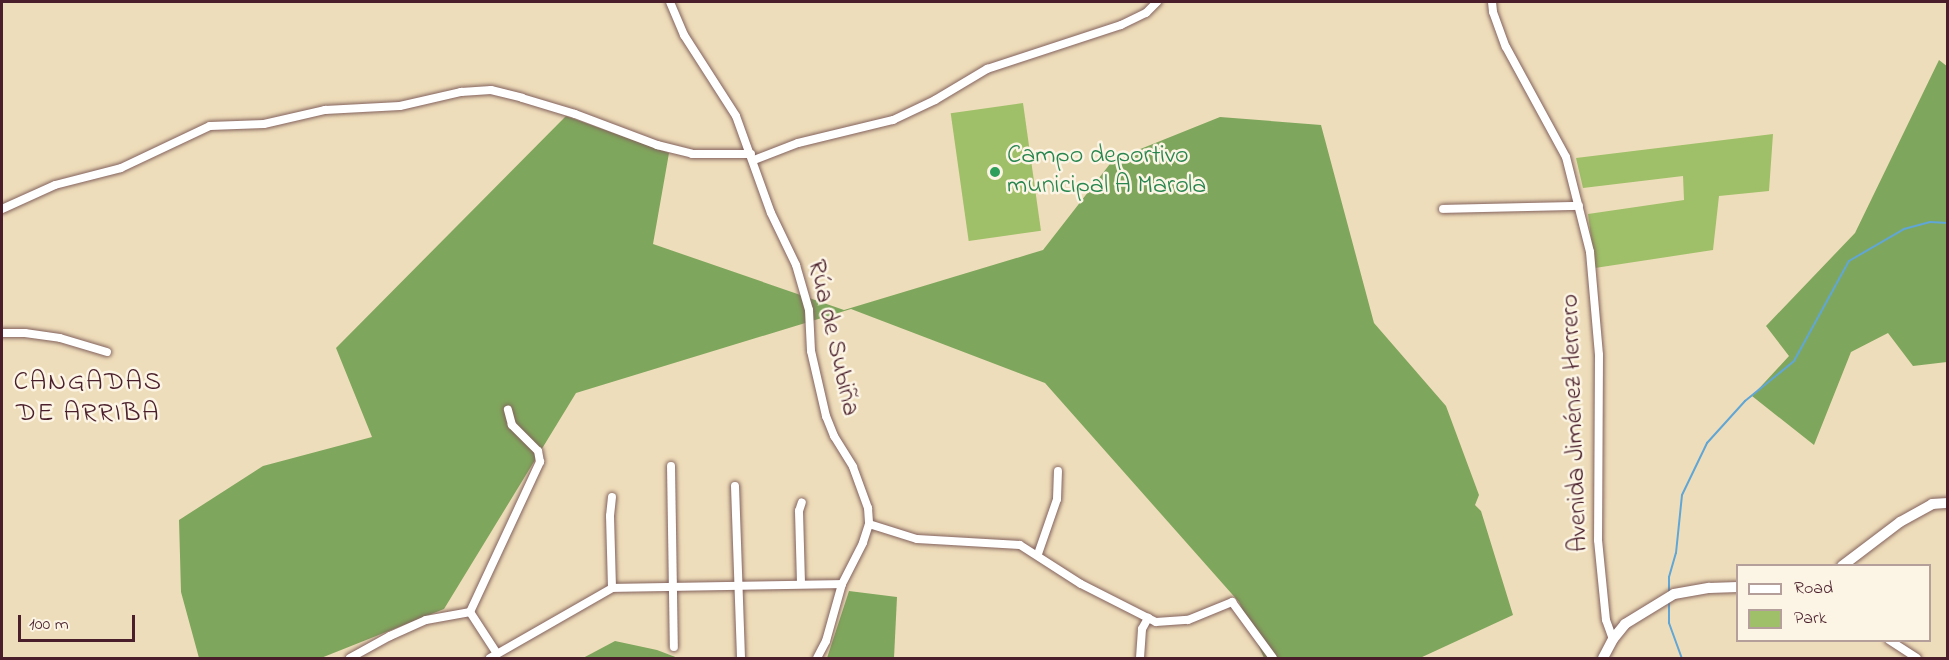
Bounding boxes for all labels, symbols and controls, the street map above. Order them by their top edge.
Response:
place label: Campo deportivo municipal A Marola [1007,141,1206,202]
marker: Campo deportivo municipal A Marola [988,165,1002,179]
street label: Rúa de Subiña [799,257,865,419]
street label: Avenida Jiménez Herrero [1556,293,1596,553]
district label: CANGADAS DE ARRIBA [13,366,163,429]
legend [1736,564,1931,642]
text: Road [1794,576,1833,602]
scale bar [21,603,138,641]
text: Park [1794,606,1827,632]
text: 100 m [29,612,69,638]

